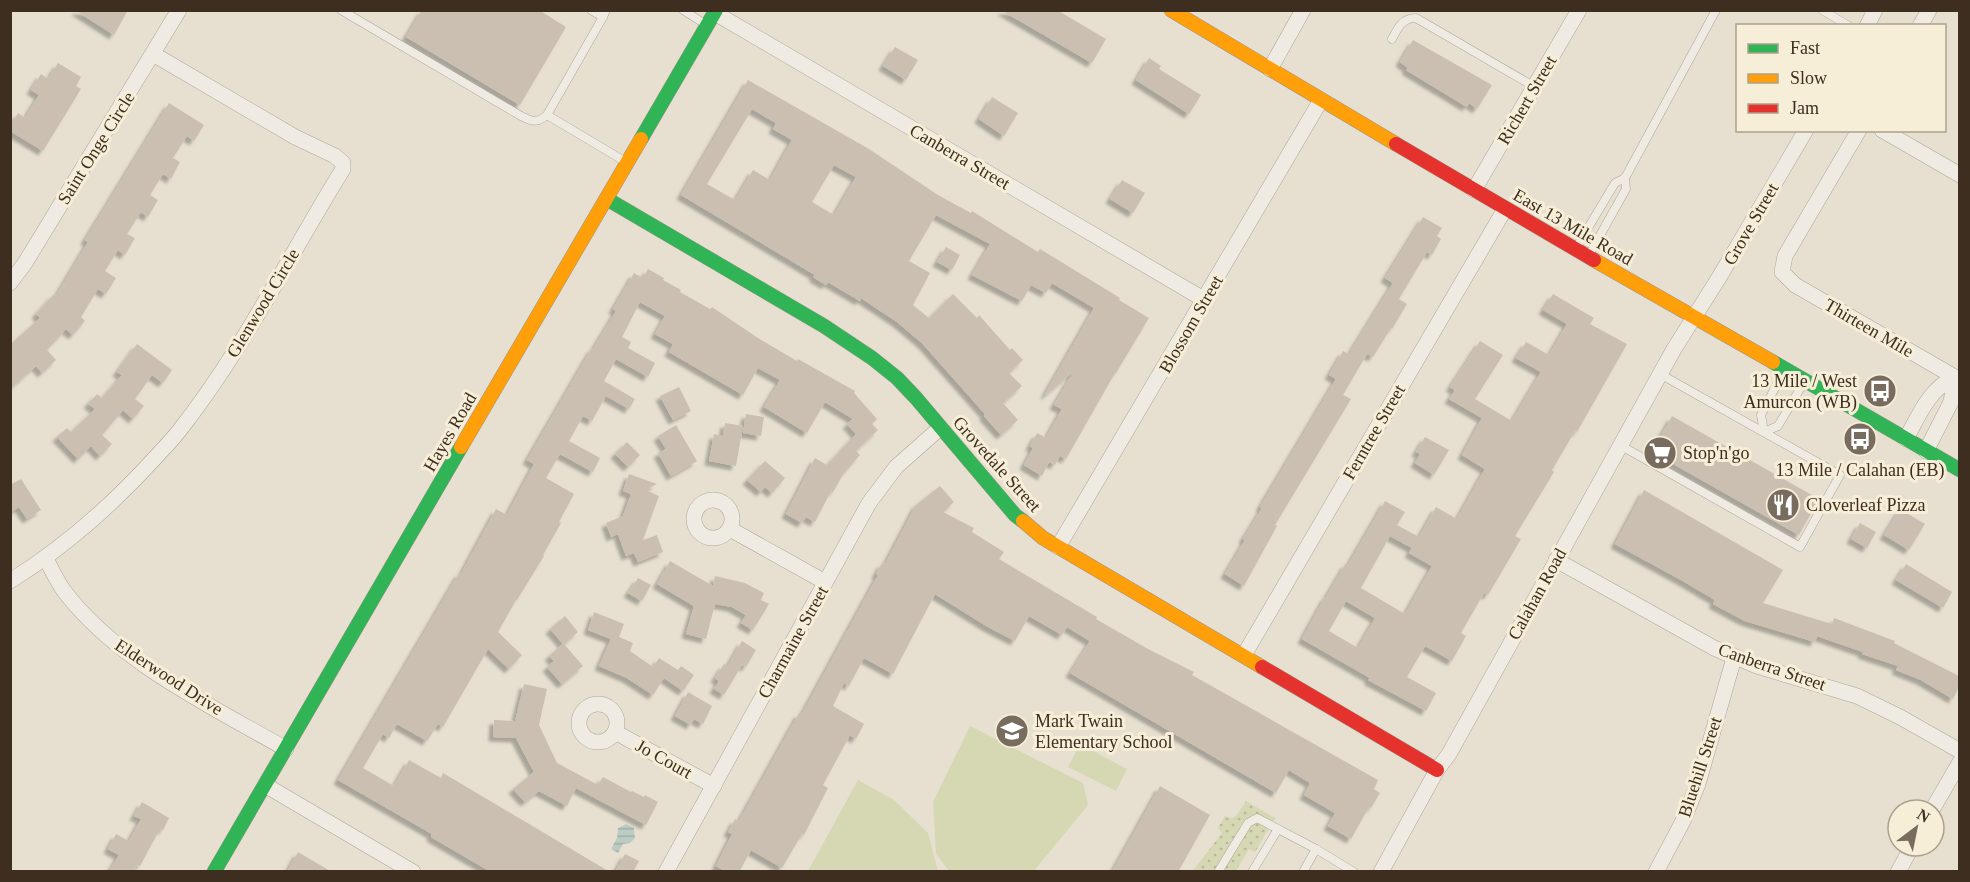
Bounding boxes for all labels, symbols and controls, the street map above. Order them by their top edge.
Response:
legend [1736,24,1946,132]
text: Fast [1790,38,1820,58]
street label: Richert Street [1493,52,1561,148]
text: Slow [1790,68,1827,88]
street label: Saint Onge Circle [53,88,139,208]
text: Jam [1790,98,1819,118]
street label: Canberra Street [906,120,1014,194]
street label: Grove Street [1719,179,1783,269]
street label: East 13 Mile Road [1510,185,1636,269]
street label: Glenwood Circle [223,245,303,361]
street label: Blossom Street [1155,272,1227,376]
street label: Thirteen Mile [1821,294,1917,362]
place label: 13 Mile / West Amurcon (WB) [1744,371,1857,413]
bus stop icon: 13 Mile / West Amurcon (WB) [1862,373,1898,409]
street label: Ferntree Street [1339,381,1409,483]
street label: Hayes Road [419,389,481,475]
street label: Grovedale Street [949,412,1045,516]
bus stop icon: 13 Mile / Calahan (EB) [1842,421,1878,457]
supermarket icon: Stop'n'go [1642,435,1678,471]
place label: Stop'n'go [1683,443,1750,463]
place label: 13 Mile / Calahan (EB) [1776,460,1944,481]
restaurant icon: Cloverleaf Pizza [1765,487,1801,523]
place label: Cloverleaf Pizza [1806,495,1925,515]
street label: Calahan Road [1504,545,1570,643]
street label: Charmaine Street [754,582,832,702]
street label: Elderwood Drive [111,635,227,719]
street label: Canberra Street [1716,639,1828,695]
place label: Mark Twain Elementary School [1035,711,1172,752]
school or university icon: Mark Twain Elementary School [994,713,1030,749]
street label: Bluehill Street [1674,714,1726,820]
street label: Jo Court [632,735,696,783]
north arrow [1886,798,1946,858]
text: N [1914,805,1933,826]

